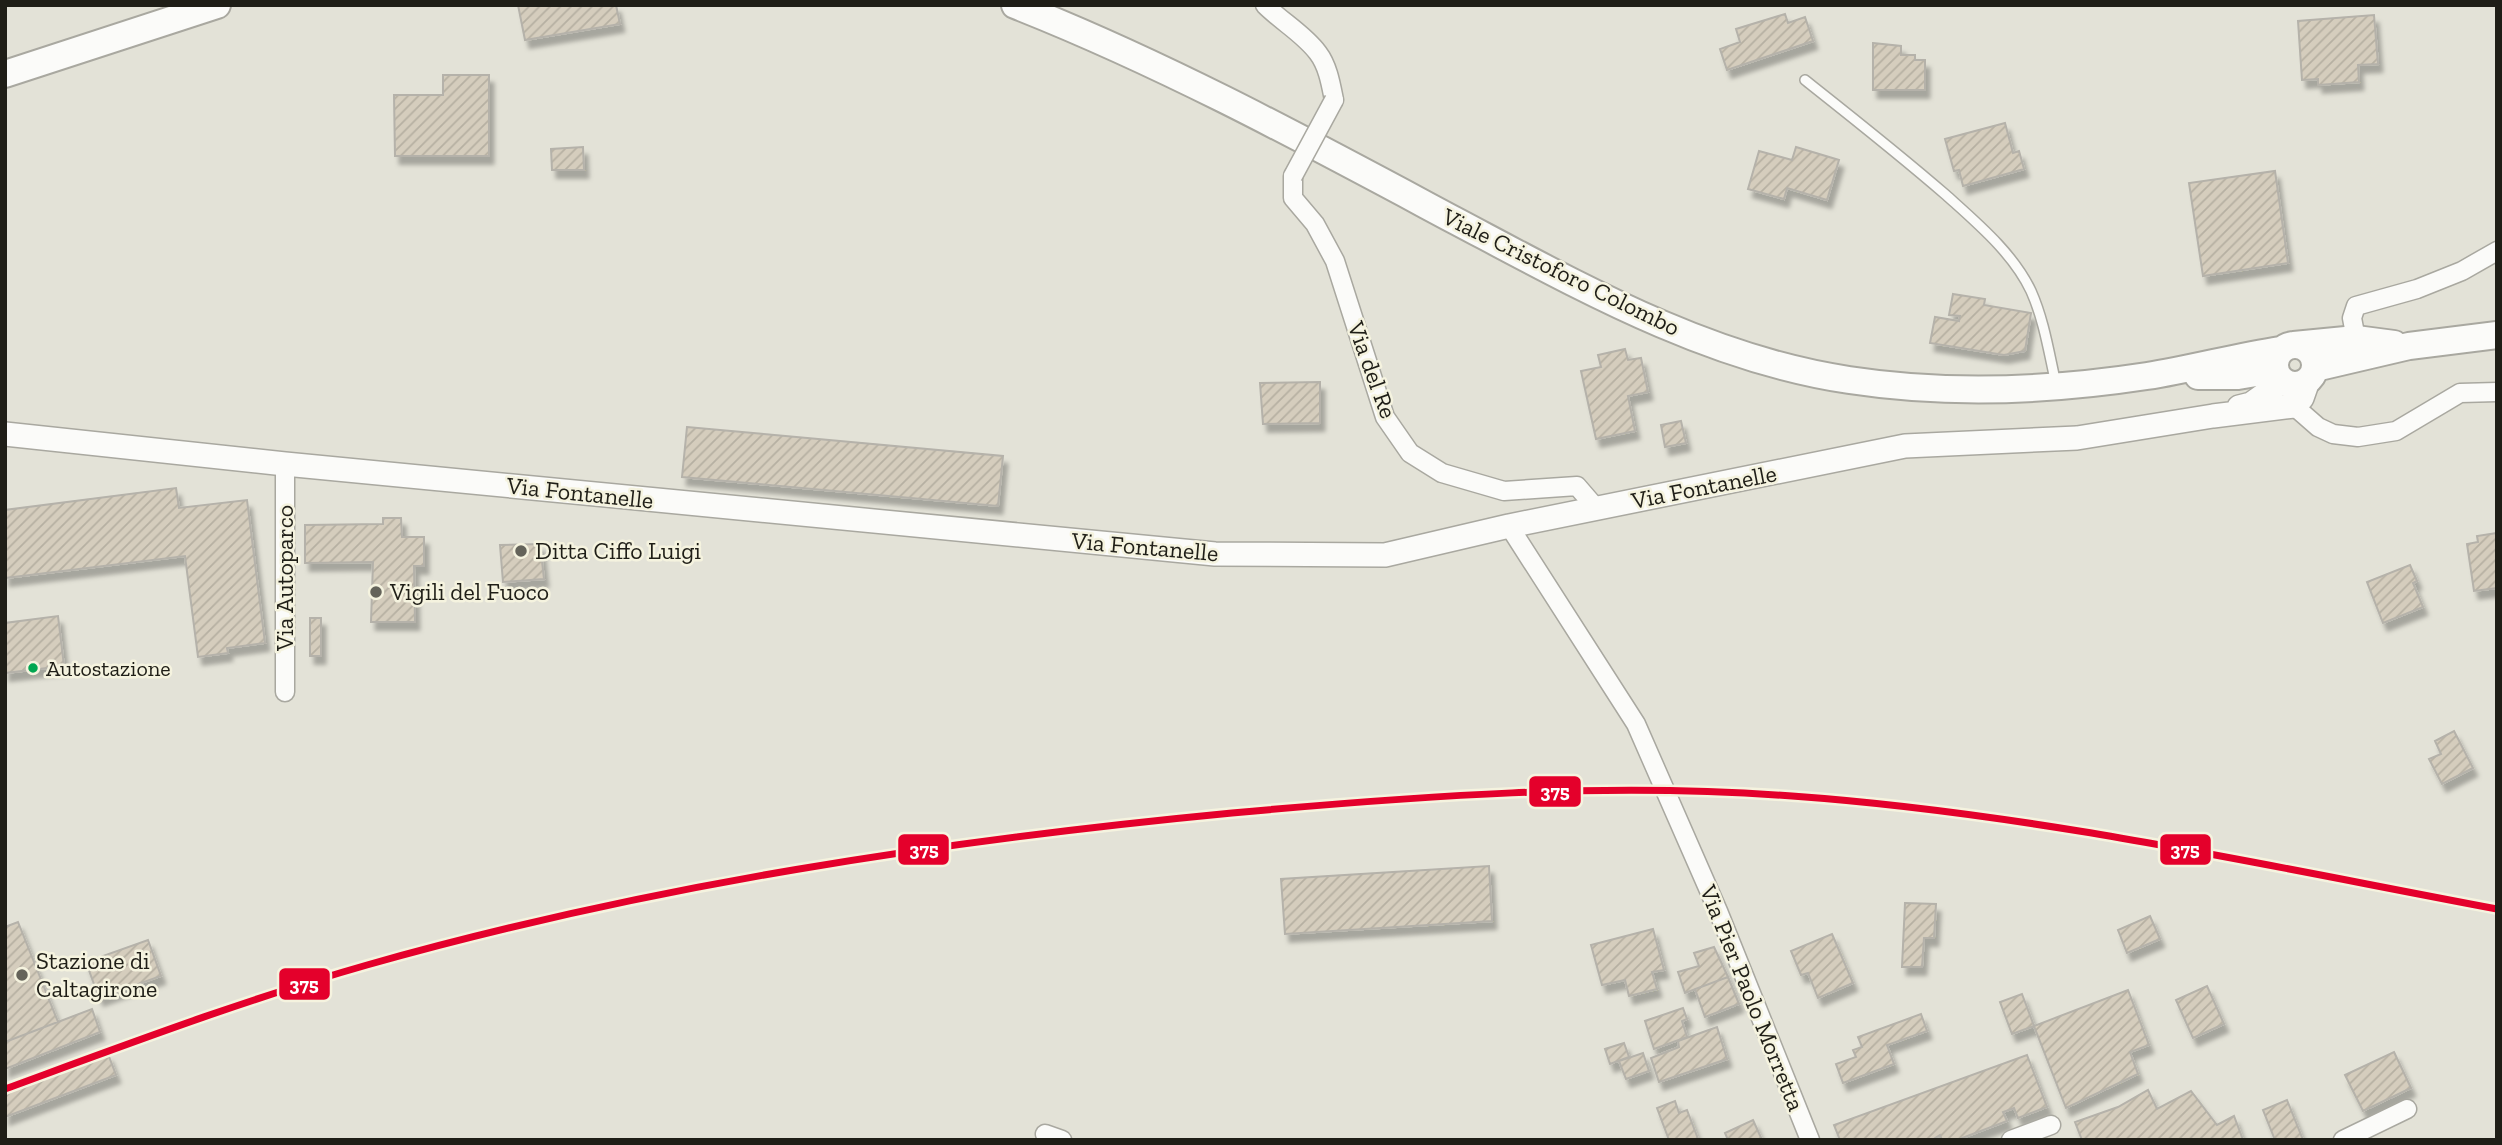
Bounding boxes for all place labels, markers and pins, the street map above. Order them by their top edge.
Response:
place label: Ditta Ciffo Luigi [535,536,701,565]
marker: Ditta Ciffo Luigi [513,543,529,559]
place label: Vigili del Fuoco [389,577,549,606]
marker: Vigili del Fuoco [368,584,384,600]
place label: Autostazione [46,655,171,682]
marker: Autostazione [26,661,40,675]
place label: Stazione di Caltagirone [36,946,157,1003]
marker: Stazione di Caltagirone [14,967,30,983]

